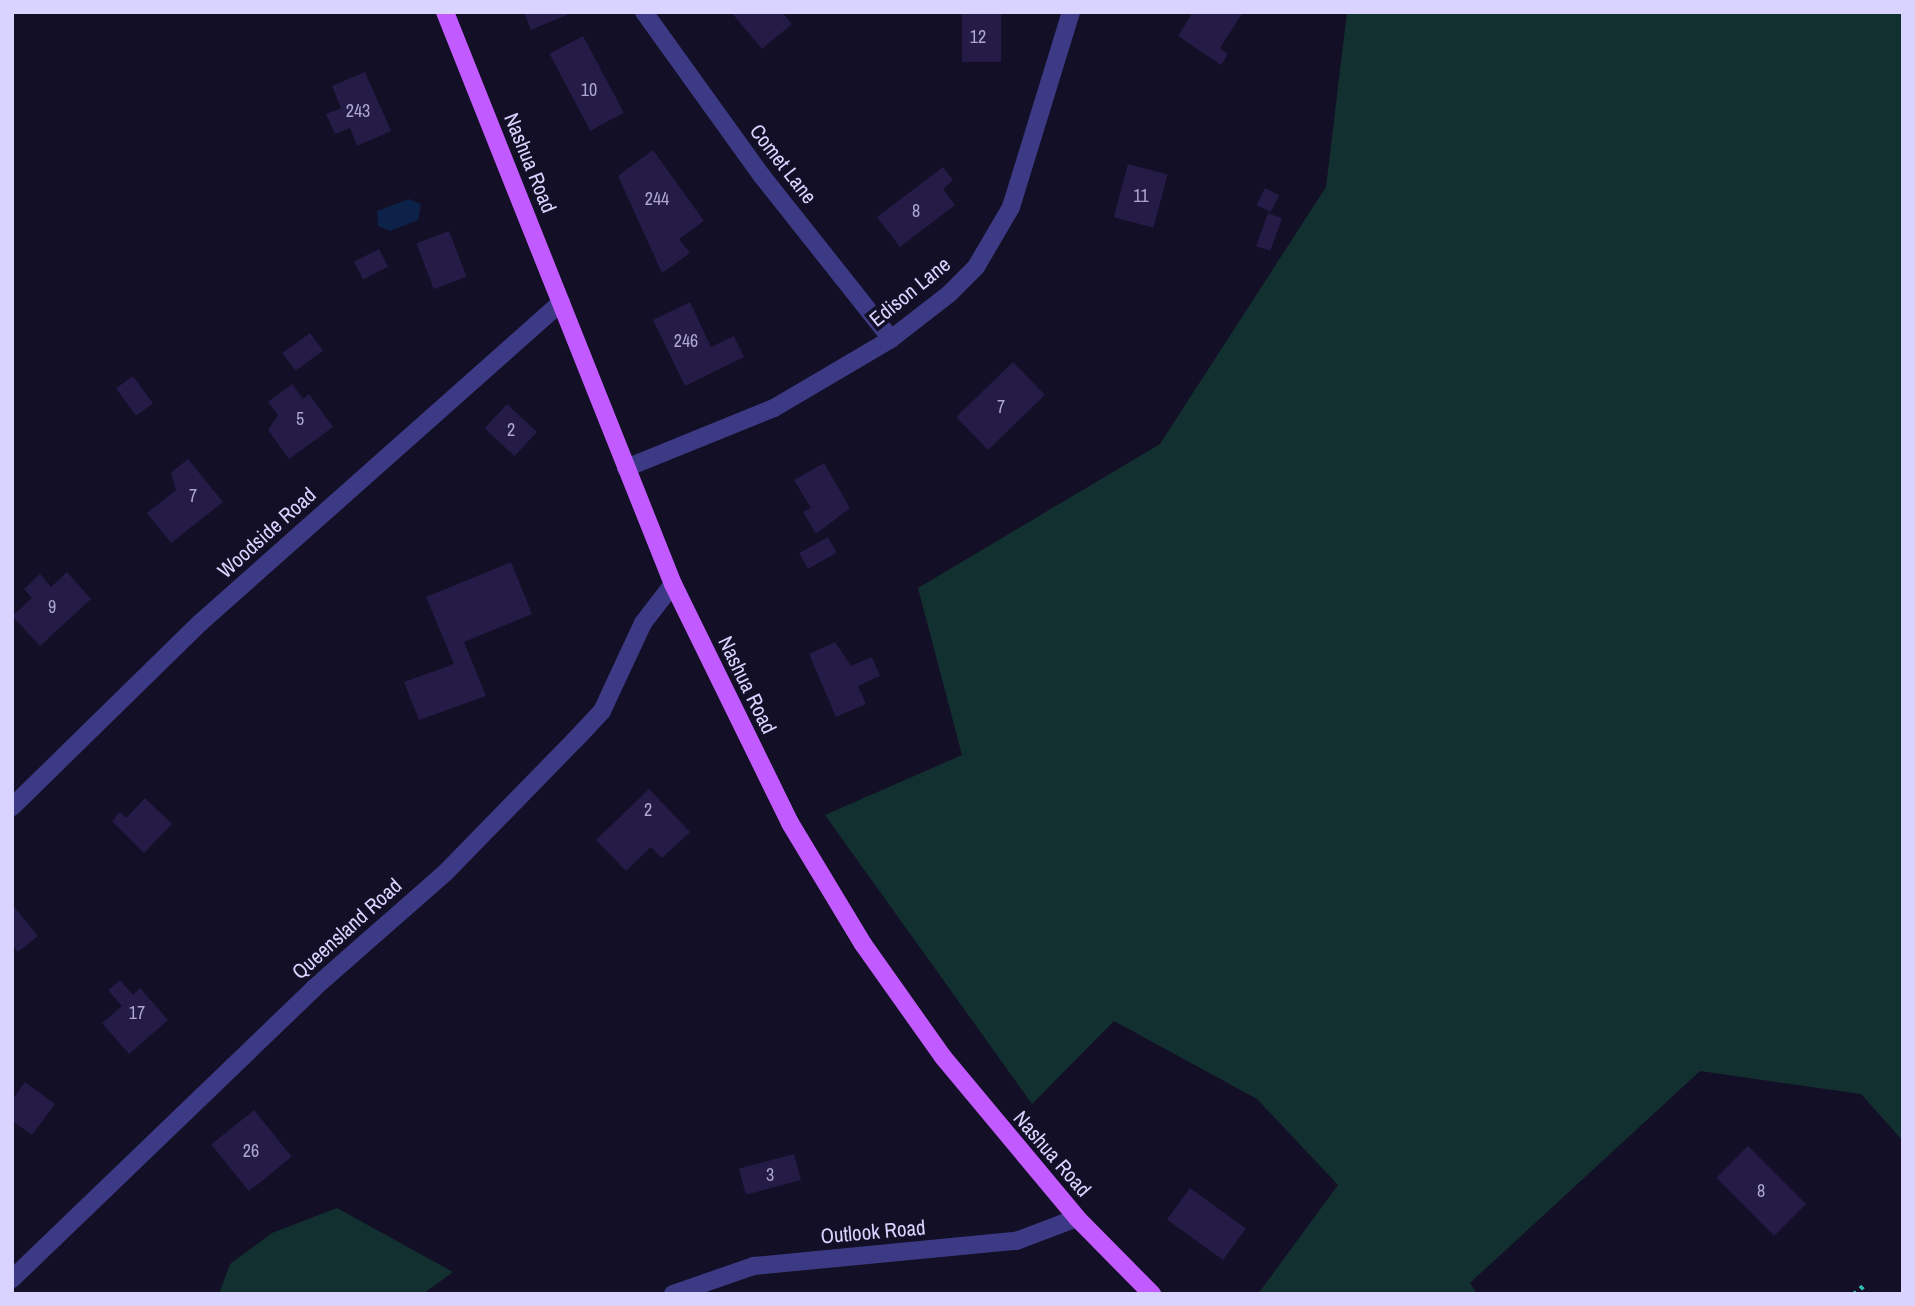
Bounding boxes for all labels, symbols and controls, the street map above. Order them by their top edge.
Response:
house number: 12 [970,26,986,48]
house number: 10 [581,79,597,101]
house number: 243 [346,100,370,122]
street label: Nashua Road [499,109,561,217]
street label: Comet Lane [744,119,822,209]
house number: 11 [1133,185,1149,207]
house number: 244 [645,188,669,210]
house number: 8 [912,200,920,222]
street label: Edison Lane [864,252,956,332]
house number: 246 [674,330,698,352]
house number: 7 [997,396,1005,418]
house number: 5 [296,408,304,430]
house number: 2 [507,419,515,441]
street label: Woodside Road [213,482,321,584]
house number: 7 [189,485,197,507]
house number: 9 [48,596,56,618]
street label: Nashua Road [713,632,781,738]
house number: 2 [644,799,652,821]
street label: Queensland Road [287,873,407,985]
house number: 17 [129,1002,145,1024]
street label: Nashua Road [1008,1106,1096,1202]
house number: 26 [243,1140,259,1162]
house number: 3 [766,1164,774,1186]
house number: 8 [1757,1180,1765,1202]
street label: Outlook Road [819,1215,927,1249]

